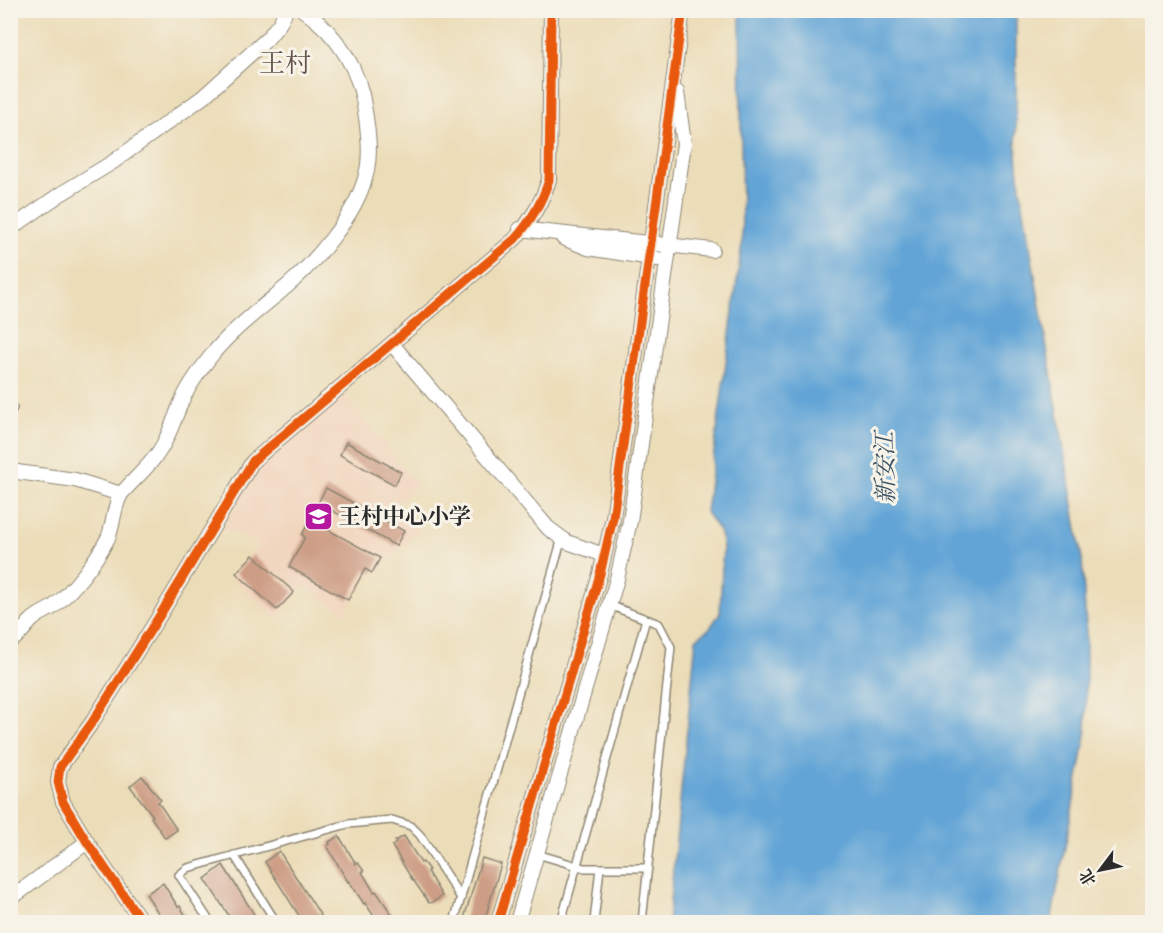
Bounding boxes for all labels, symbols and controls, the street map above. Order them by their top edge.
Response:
district label: 王村 [259,47,311,84]
water label: 新安江 [869,429,905,504]
school or university icon: 王村中心小学 [302,500,334,532]
place label: 王村中心小学 [339,503,471,535]
north arrow [1070,840,1130,900]
text: 北 [1075,864,1103,890]

